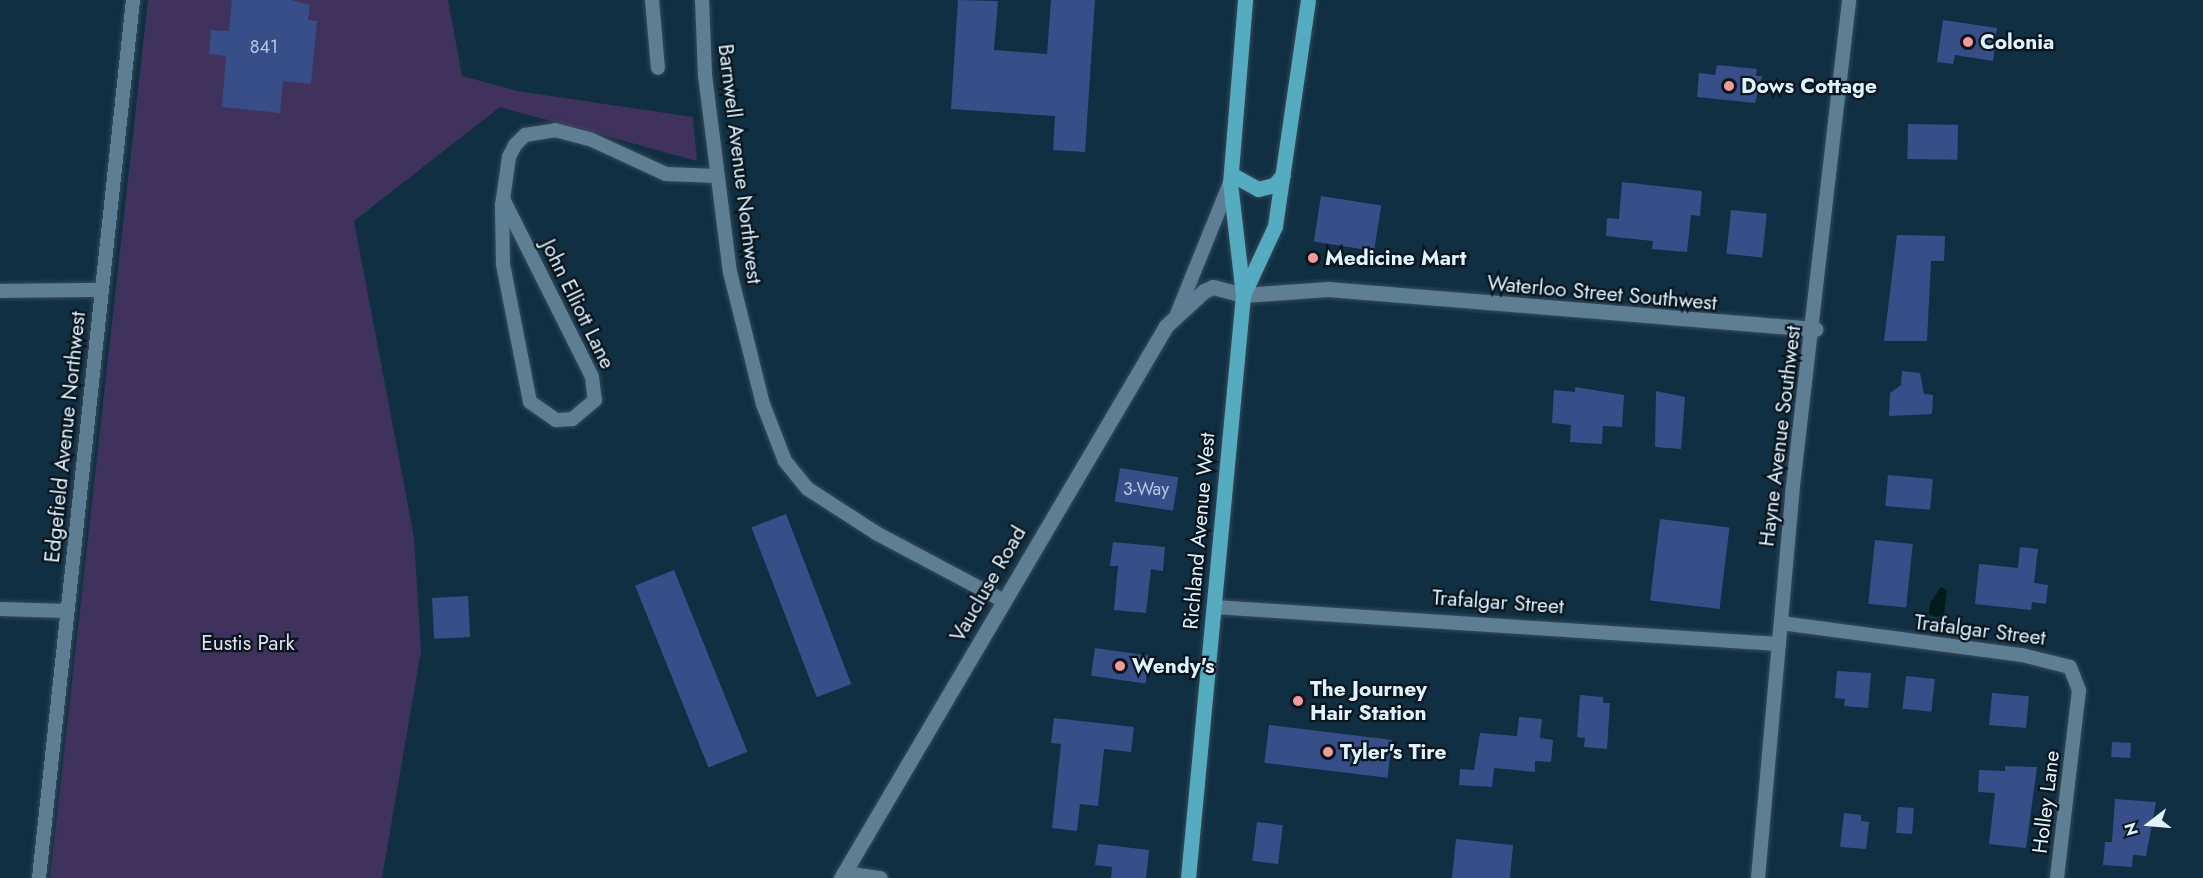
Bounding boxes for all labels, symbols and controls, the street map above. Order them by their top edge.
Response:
place label: Colonia [1980,29,2054,55]
marker: Colonia [1961,35,1975,49]
house number: 841 [250,36,278,58]
street label: Barnwell Avenue Northwest [713,43,767,285]
place label: Dows Cottage [1741,73,1877,99]
marker: Dows Cottage [1722,79,1736,93]
street label: John Elliott Lane [536,235,620,373]
place label: Medicine Mart [1325,245,1466,271]
marker: Medicine Mart [1306,251,1320,265]
street label: Waterloo Street Southwest [1486,270,1718,316]
street label: Edgefield Avenue Northwest [39,310,91,564]
street label: Hayne Avenue Southwest [1754,324,1806,548]
street label: Richland Avenue West [1178,431,1220,631]
house number: 3-Way [1123,478,1169,500]
street label: Vaucluse Road [945,522,1031,646]
street label: Trafalgar Street [1431,585,1565,619]
street label: Trafalgar Street [1913,609,2047,651]
park label: Eustis Park [201,630,295,656]
place label: Wendy's [1132,653,1215,679]
marker: Wendy's [1113,659,1127,673]
place label: The Journey Hair Station [1310,676,1427,726]
marker: The Journey Hair Station [1291,694,1305,708]
place label: Tyler's Tire [1340,739,1447,765]
marker: Tyler's Tire [1321,745,1335,759]
street label: Holley Lane [2027,749,2065,855]
north arrow [2119,794,2179,854]
text: N [2118,820,2144,838]

